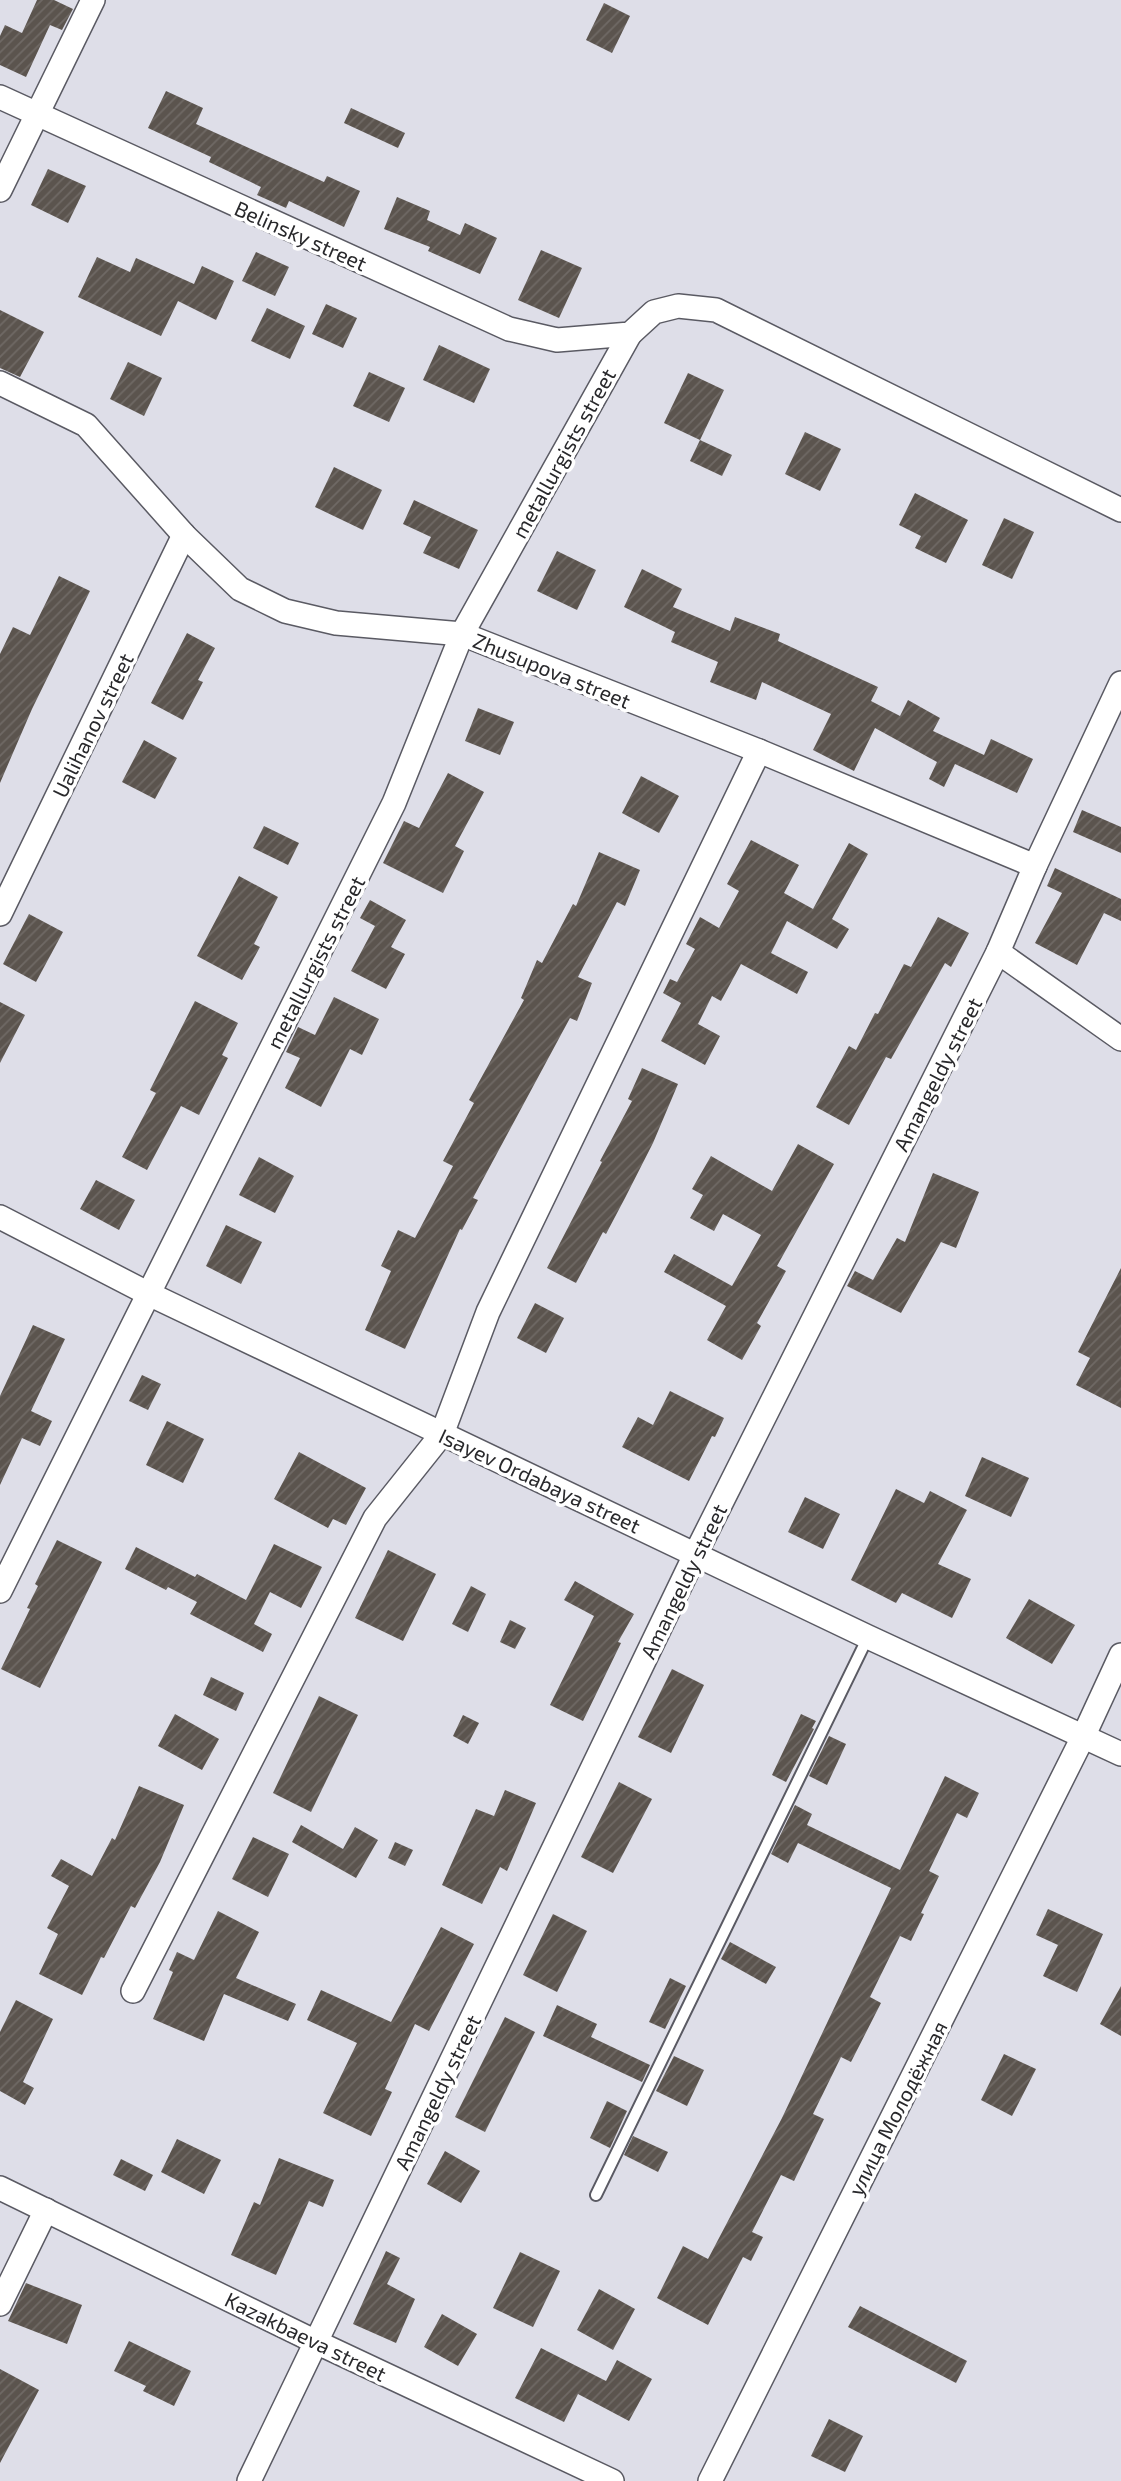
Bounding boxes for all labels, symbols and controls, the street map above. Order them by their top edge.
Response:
street label: Belinsky street [231,195,371,275]
street label: metallurgists street [506,364,620,542]
street label: Zhusupova street [470,627,634,713]
street label: Ualihanov street [46,649,138,801]
street label: metallurgists street [261,872,369,1052]
street label: Amangeldy street [887,993,987,1155]
street label: Isayev Ordabaya street [435,1422,645,1538]
street label: Amangeldy street [635,1500,731,1662]
street label: Amangeldy street [389,2011,485,2173]
street label: улица Молодёжная [842,2017,953,2200]
street label: Kazakbaeva street [221,2286,391,2386]

